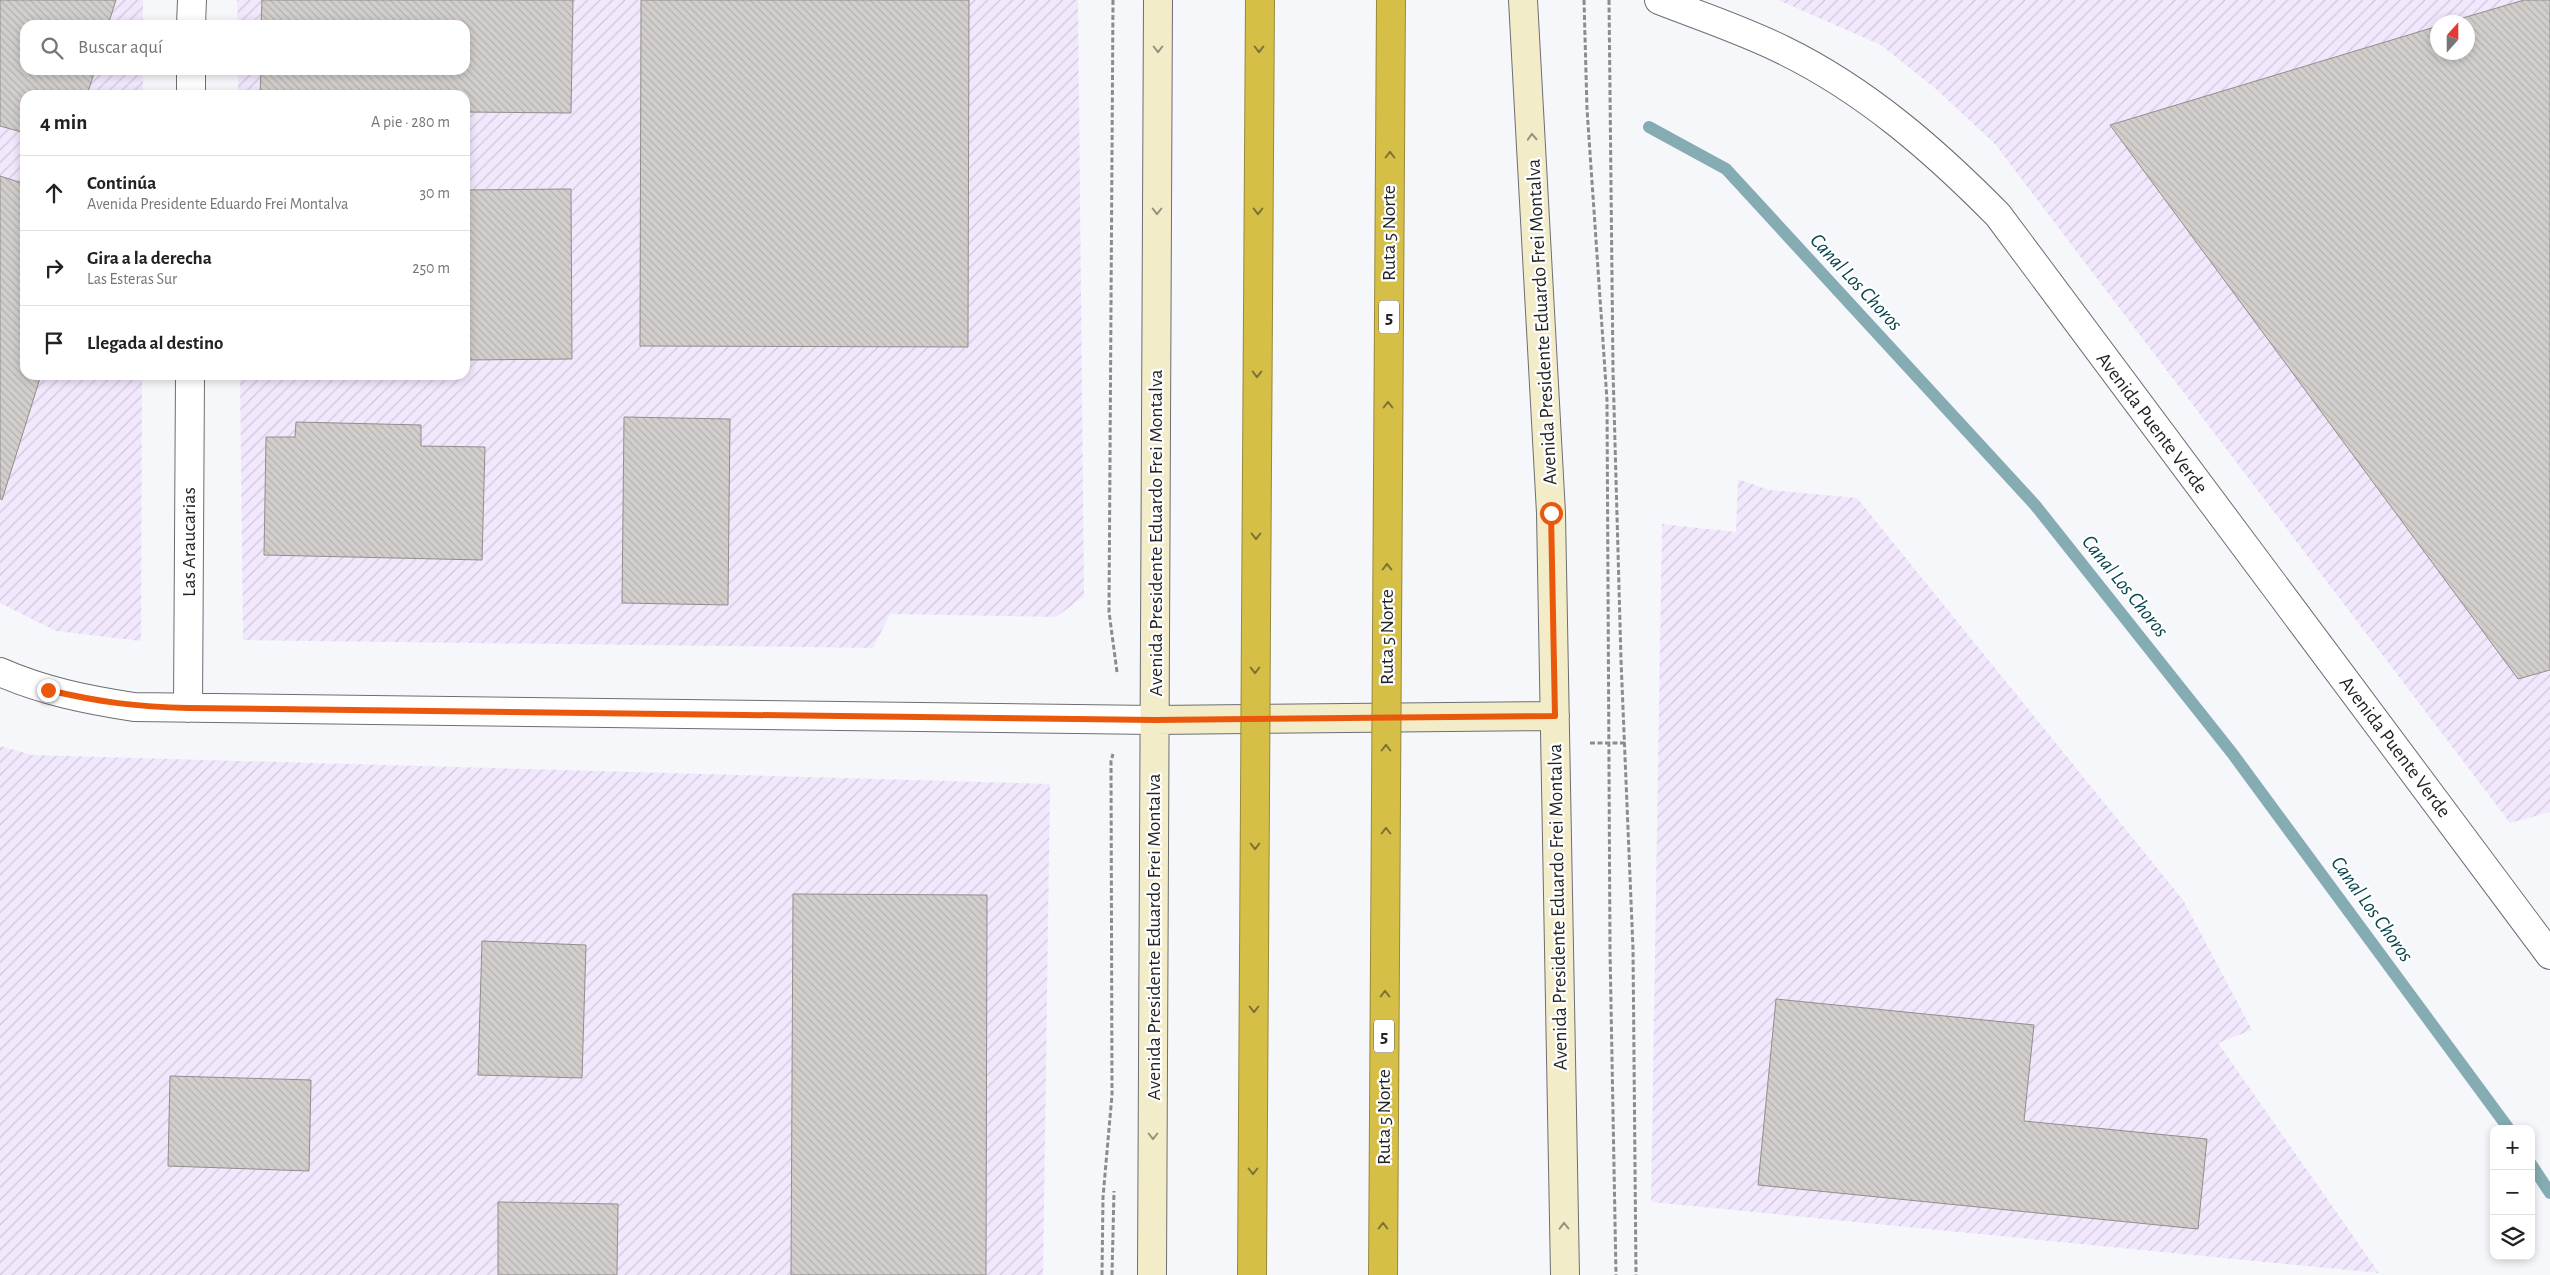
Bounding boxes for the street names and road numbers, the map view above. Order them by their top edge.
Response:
street label: Avenida Presidente Eduardo Frei Montalva [1523,158,1561,486]
street label: Ruta 5 Norte [1379,185,1399,281]
road number: 5 [1379,300,1399,334]
street label: Avenida Puente Verde [2093,349,2211,497]
street label: Avenida Presidente Eduardo Frei Montalva [1146,370,1166,696]
street label: Las Araucarias [179,487,199,597]
street label: Ruta 5 Norte [1377,589,1397,685]
street label: Avenida Puente Verde [2336,673,2454,821]
street label: Avenida Presidente Eduardo Frei Montalva [1545,743,1571,1071]
street label: Avenida Presidente Eduardo Frei Montalva [1144,774,1164,1100]
road number: 5 [1374,1019,1394,1052]
street label: Ruta 5 Norte [1374,1069,1394,1165]

